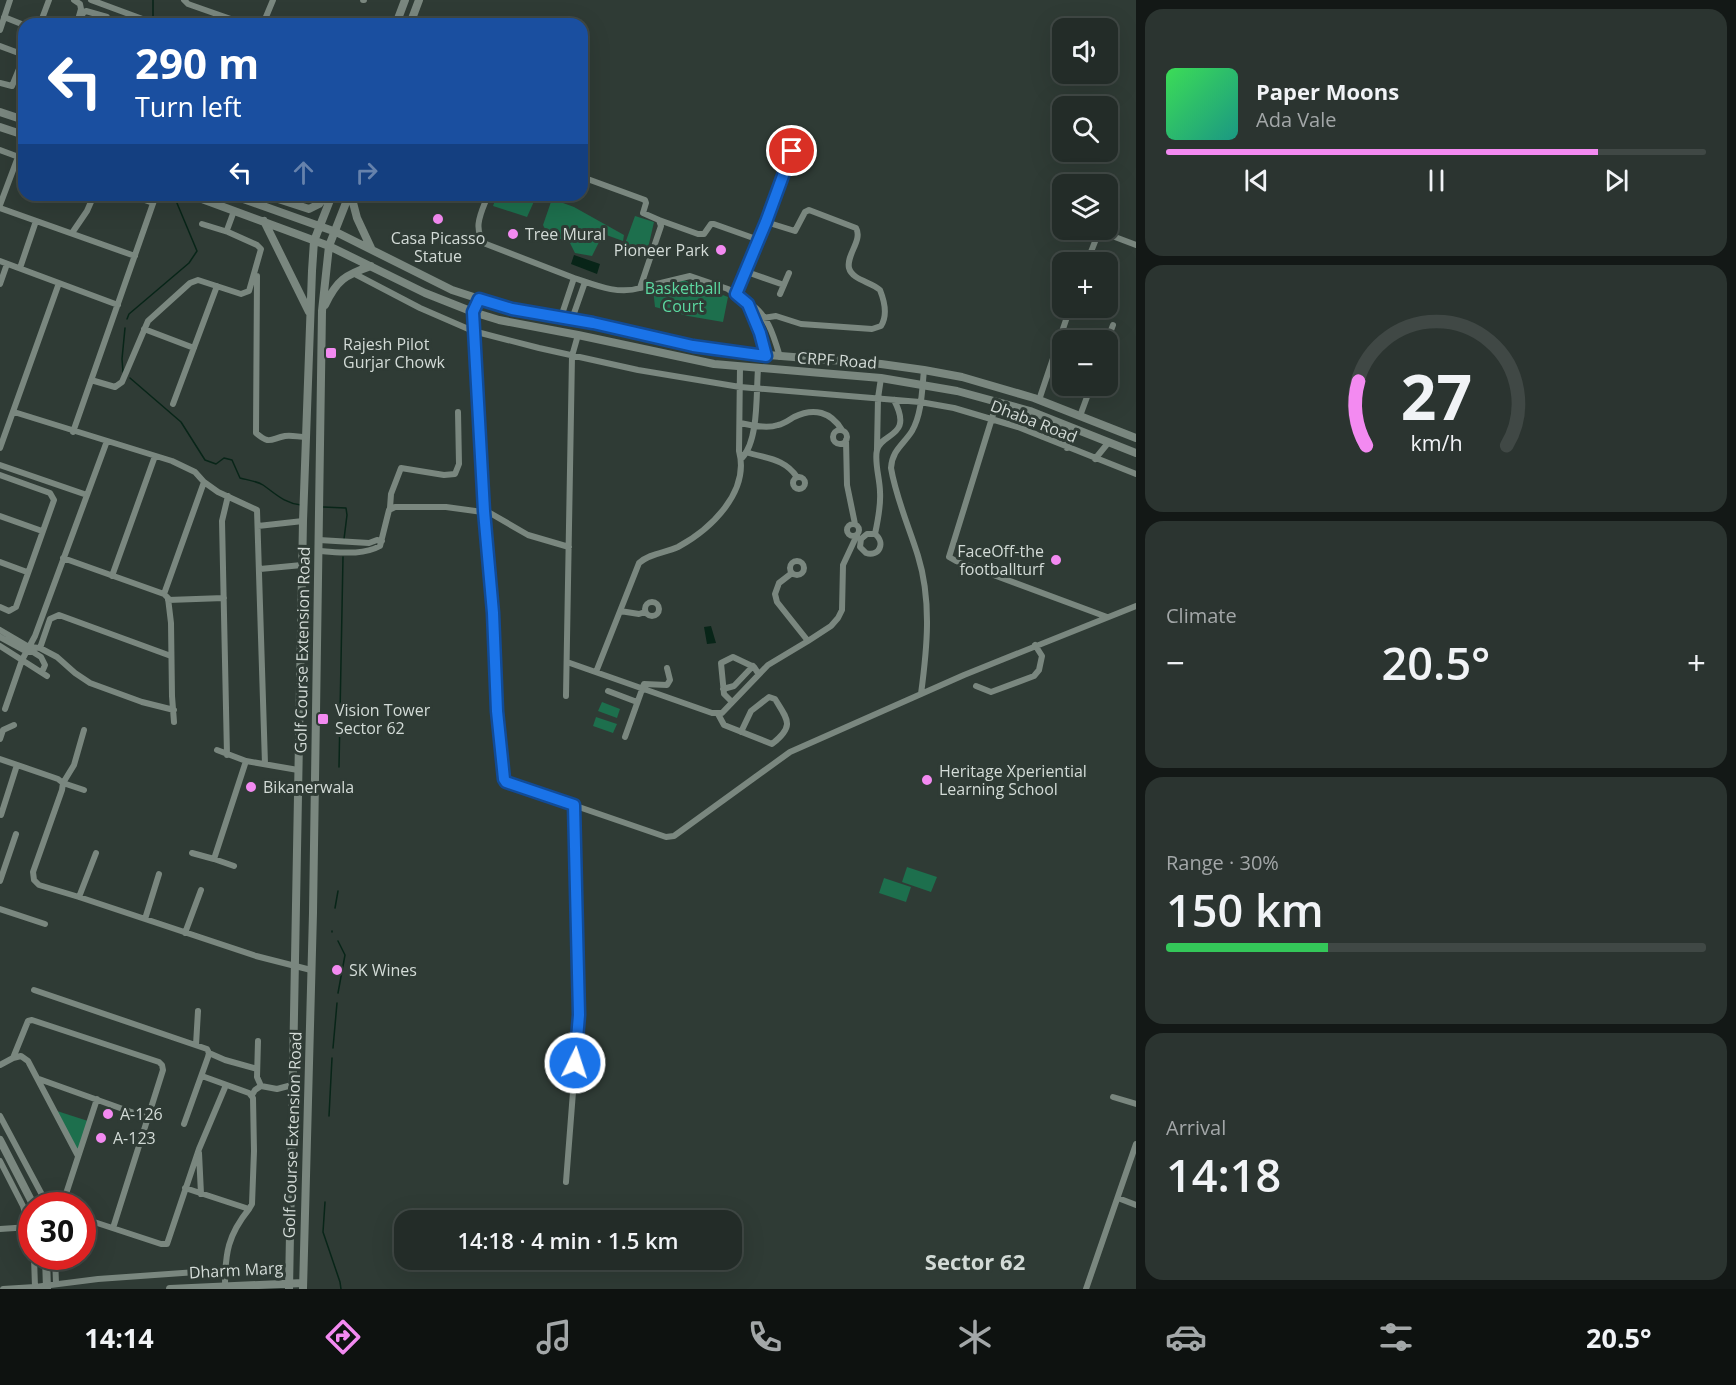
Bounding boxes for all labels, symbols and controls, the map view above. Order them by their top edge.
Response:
map controls [1052,18,1118,396]
button: sound [1052,18,1118,84]
text: 290 m [135,34,259,91]
icon: left [36,42,114,120]
text: Paper Moons [1256,76,1399,106]
text: Turn left [135,88,242,125]
button: search [1052,96,1118,162]
text: Ada Vale [1256,106,1337,133]
pin [766,125,817,176]
icon: arrive [775,134,808,167]
icon: left [224,156,257,189]
icon: ahead [287,156,320,189]
icon: right [350,156,383,189]
icon: previous [1240,164,1273,197]
icon: pause [1420,164,1453,197]
icon: next [1600,164,1633,197]
button: layers [1052,174,1118,240]
marker: Casa Picasso Statue [431,212,445,226]
place label: Tree Mural [525,223,606,245]
place label: Casa Picasso Statue [391,227,485,267]
marker: Tree Mural [506,227,520,241]
place label: Pioneer Park [614,239,710,261]
marker: Pioneer Park [714,243,728,257]
button: + [1052,252,1118,318]
park label: Basketball Court [645,277,721,317]
button: − [1052,330,1118,396]
place label: Rajesh Pilot Gurjar Chowk [343,333,446,373]
marker: Rajesh Pilot Gurjar Chowk [324,346,338,360]
street label: CRPF Road [796,346,878,374]
text: 27 [1400,353,1472,438]
street label: Dhaba Road [987,394,1081,448]
text: km/h [1410,428,1462,457]
place label: FaceOff-the footballturf [957,540,1046,580]
street label: Golf Course Extension Road [289,546,315,754]
marker: FaceOff-the footballturf [1049,553,1063,567]
text: Climate [1166,602,1237,629]
text: 20.5° [1382,632,1490,693]
text: − [1166,640,1185,685]
text: + [1687,640,1706,685]
place label: Vision Tower Sector 62 [335,699,431,739]
marker: Vision Tower Sector 62 [316,712,330,726]
place label: Heritage Xperiential Learning School [939,760,1087,800]
marker: Heritage Xperiential Learning School [920,773,934,787]
place label: Bikanerwala [263,776,354,798]
marker: Bikanerwala [244,780,258,794]
text: Range · 30% [1166,849,1279,876]
text: 150 km [1166,879,1324,940]
place label: SK Wines [349,959,417,981]
marker: SK Wines [330,963,344,977]
street label: Golf Course Extension Road [277,1031,307,1239]
position arrow [543,1031,607,1095]
place label: A-126 [120,1103,163,1125]
marker: A-126 [101,1107,115,1121]
text: Arrival [1166,1114,1226,1141]
place label: A-123 [113,1127,156,1149]
marker: A-123 [94,1131,108,1145]
text: 14:18 [1166,1144,1281,1205]
speed limit sign: 30 [18,1192,96,1270]
text: 14:18 · 4 min · 1.5 km [457,1225,679,1255]
district label: Sector 62 [925,1246,1025,1276]
street label: Dharm Marg [188,1257,284,1283]
icon: directions [322,1316,364,1358]
icon: music [533,1316,575,1358]
icon: phone [744,1316,786,1358]
icon: climate [954,1316,996,1358]
icon: car [1165,1316,1207,1358]
icon: filters [1375,1316,1417,1358]
text: 14:14 [84,1319,154,1356]
text: 20.5° [1586,1319,1652,1356]

